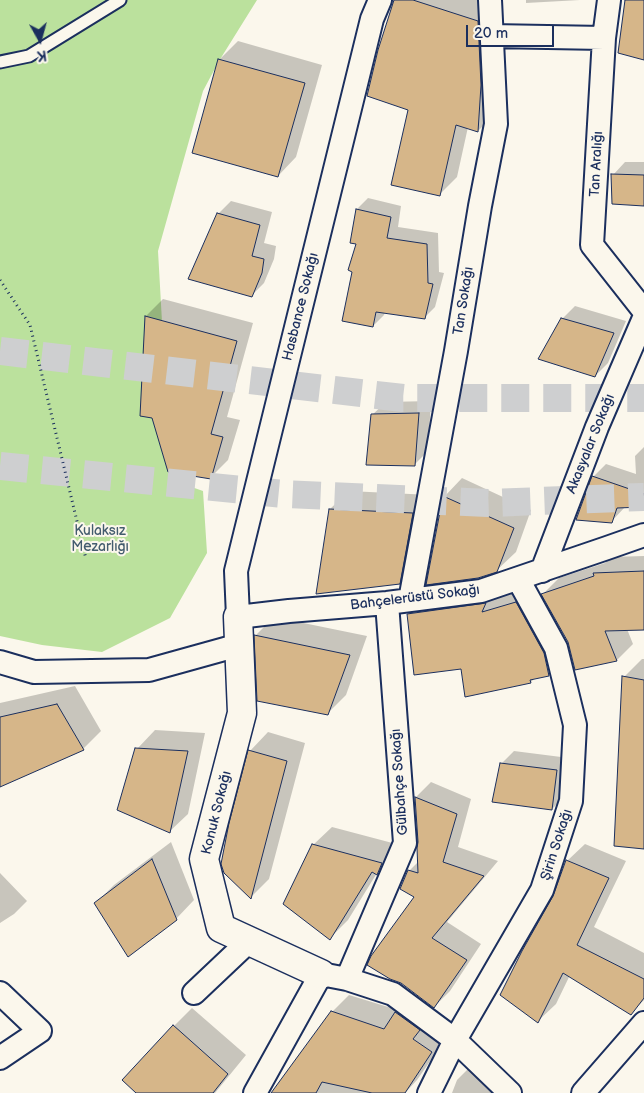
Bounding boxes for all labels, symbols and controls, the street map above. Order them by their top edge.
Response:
north arrow [15,15,65,65]
scale bar [469,15,556,47]
text: 20 m [474,24,508,43]
text: K [36,46,48,64]
street label: Tan Aralığı [587,131,607,197]
street label: Hasbance Sokağı [279,251,323,363]
street label: Tan Sokağı [450,266,478,336]
street label: Akasyalar Sokağı [563,392,619,496]
park label: Kulaksız Mezarlığı [71,523,129,556]
street label: Bahçelerüstü Sokağı [349,582,481,614]
street label: Gülbahçe Sokağı [388,728,412,836]
street label: Konuk Sokağı [199,770,235,856]
street label: Şirin Sokağı [538,807,576,883]

